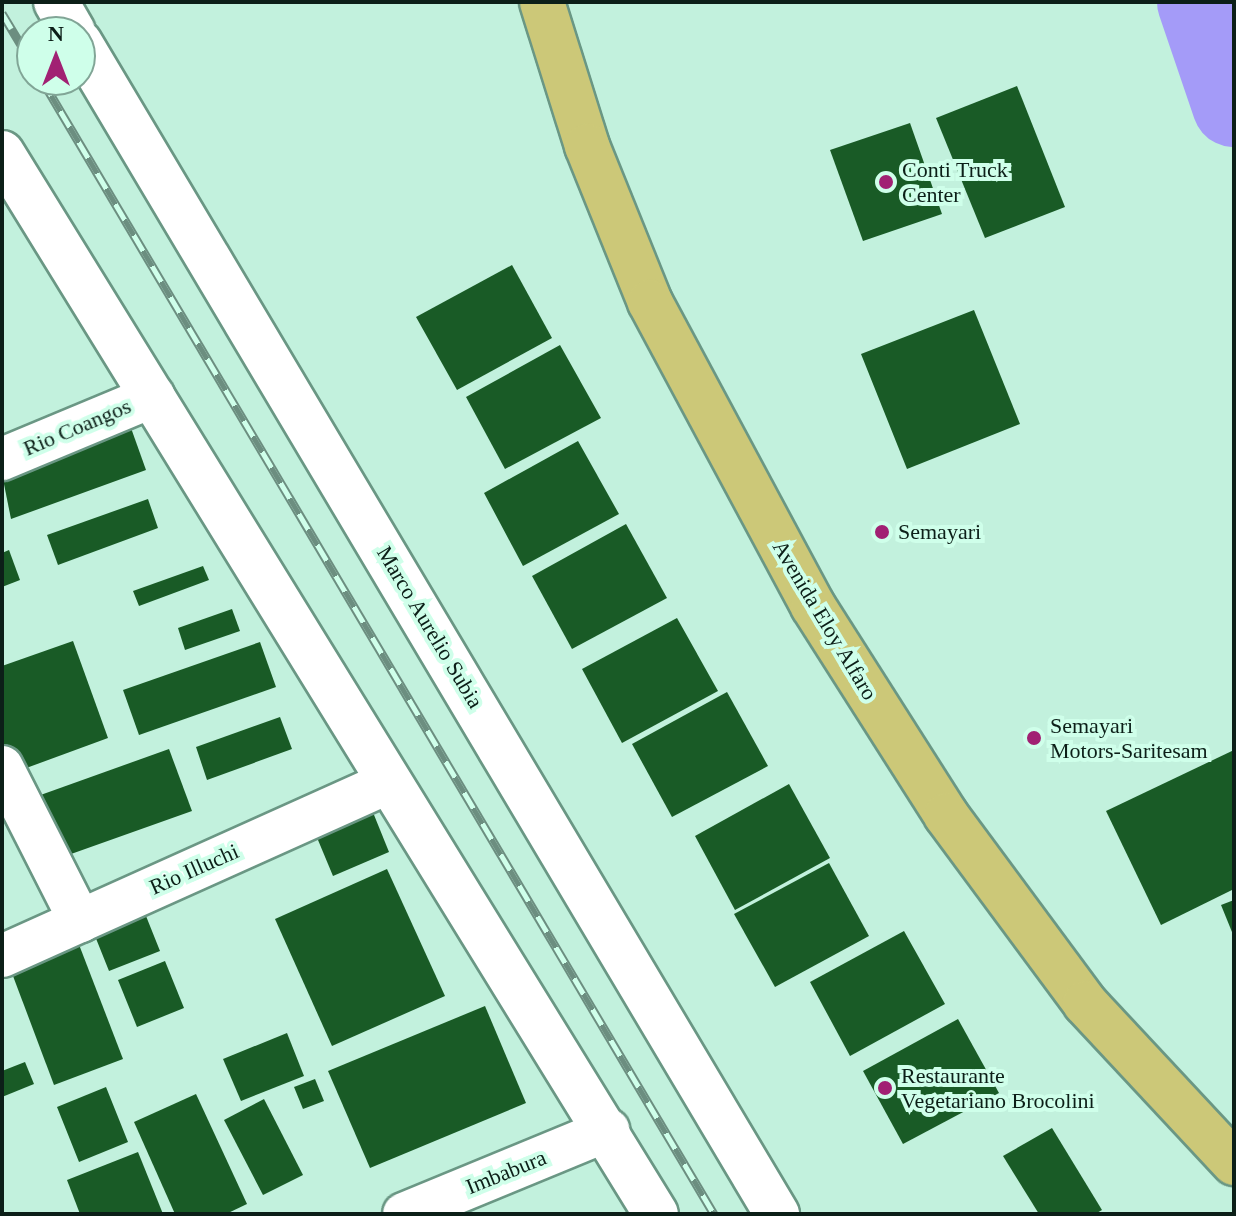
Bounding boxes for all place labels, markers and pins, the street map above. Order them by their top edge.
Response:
place label: Conti Truck Center [902,156,1008,208]
marker: Conti Truck Center [877,173,895,191]
place label: Semayari [898,519,981,545]
marker: Semayari [873,523,891,541]
place label: Semayari Motors-Saritesam [1050,712,1208,764]
marker: Semayari Motors-Saritesam [1025,729,1043,747]
place label: Restaurante Vegetariano Brocolini [901,1062,1095,1114]
marker: Restaurante Vegetariano Brocolini [876,1079,894,1097]

